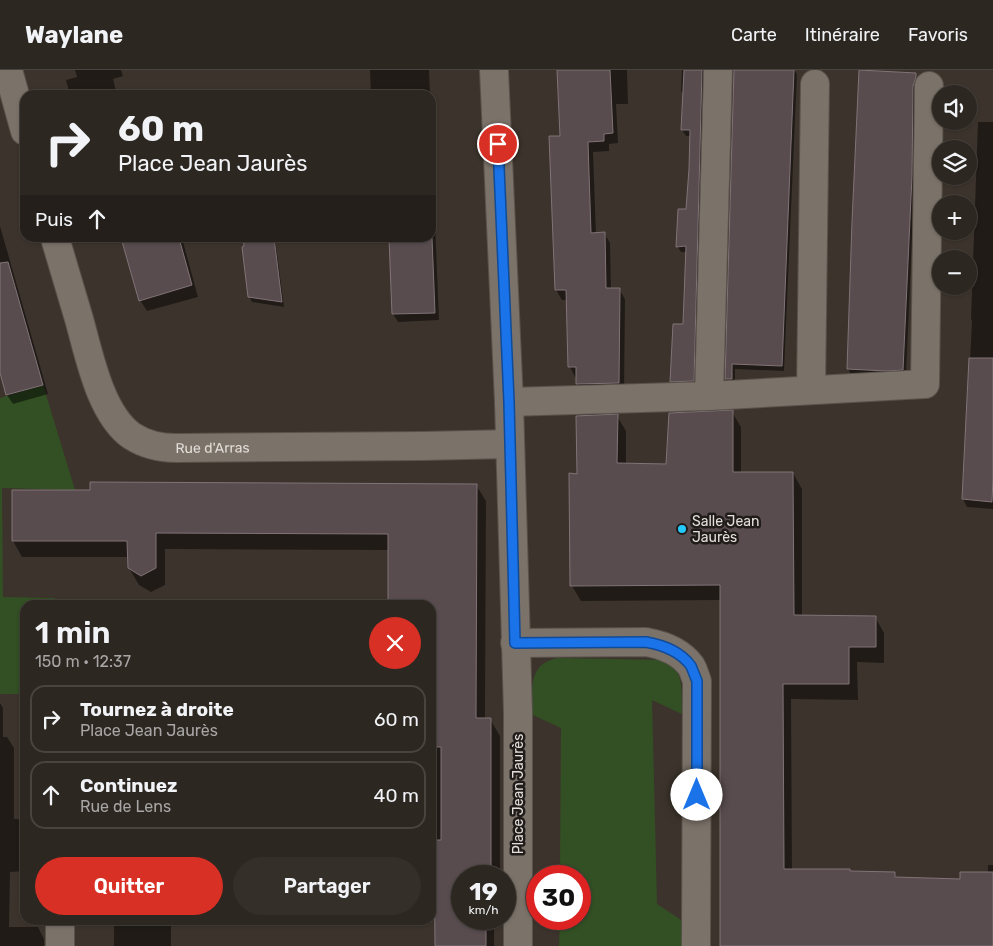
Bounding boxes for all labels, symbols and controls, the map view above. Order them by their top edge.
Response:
text: Waylane [25,21,123,49]
text: Carte [731,24,777,46]
text: Itinéraire [805,24,880,46]
text: Favoris [908,24,968,46]
map controls [932,85,977,295]
button: sound [932,85,977,130]
text: 60 m [118,108,204,150]
icon: right [35,110,100,175]
pin [477,123,519,165]
icon: arrive [484,130,512,158]
button: layers [932,140,977,185]
text: Place Jean Jaurès [118,150,308,177]
button: + [932,195,977,240]
icon: ahead [83,205,111,233]
text: Puis [35,208,73,231]
button: − [932,250,977,295]
street label: Rue d'Arras [175,439,250,457]
place label: Salle Jean Jaurès [692,513,759,546]
marker: Salle Jean Jaurès [676,523,688,535]
text: 1 min [35,615,110,651]
button: close [369,617,421,669]
text: 150 m · 12:37 [35,652,131,671]
text: Tournez à droite [80,698,234,721]
icon: right [37,705,65,733]
text: 60 m [374,708,419,731]
text: Place Jean Jaurès [80,721,218,740]
street label: Place Jean Jaurès [510,734,527,854]
position arrow [670,768,722,820]
text: Continuez [80,774,178,797]
icon: ahead [37,781,65,809]
text: 40 m [374,784,419,807]
text: Rue de Lens [80,797,171,816]
button: Quitter [35,857,223,915]
button: Partager [233,857,421,915]
speed limit sign: 30 [526,865,591,930]
text: 19 [469,877,498,906]
text: km/h [469,903,498,917]

